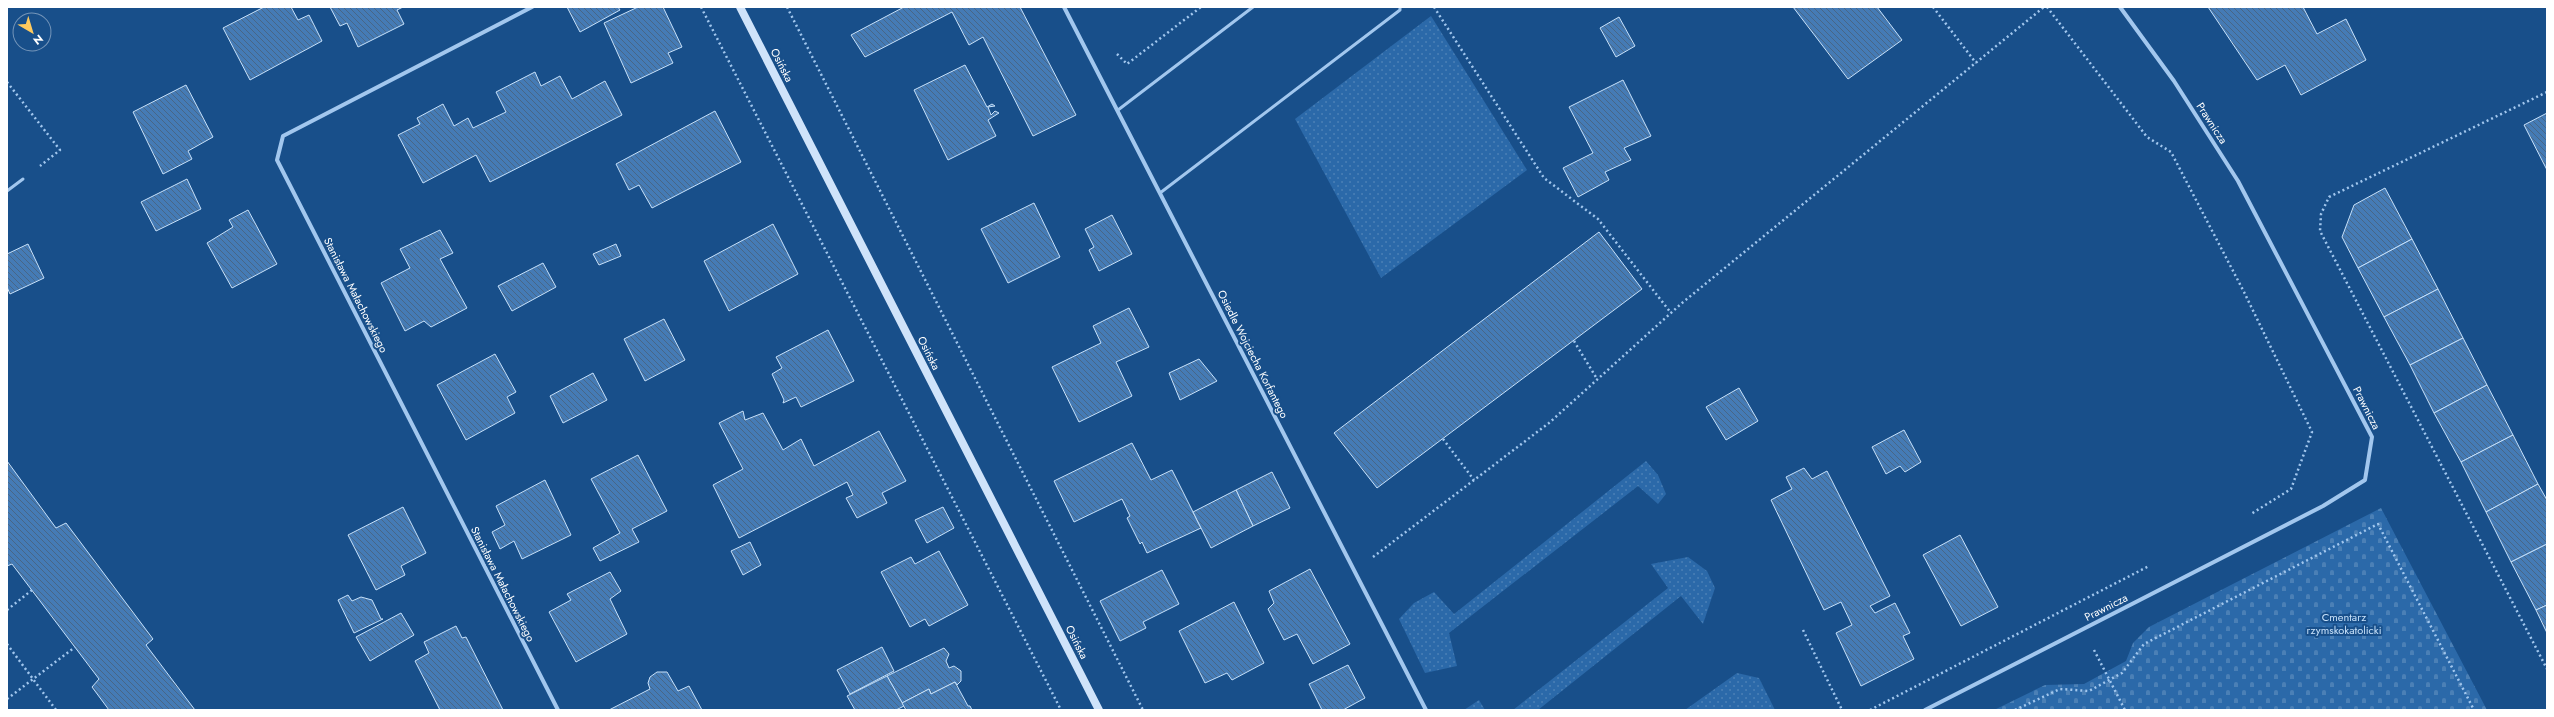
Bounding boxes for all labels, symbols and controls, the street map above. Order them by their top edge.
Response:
north arrow [12,12,52,52]
text: N [30,31,47,49]
street label: Osińska [767,45,797,85]
street label: Prawnicza [2193,99,2231,147]
street label: Stanisława Małachowskiego [320,235,392,355]
street label: Osiedle Wojciecha Korfantego [1214,287,1292,421]
street label: Osińska [914,333,944,373]
street label: Prawnicza [2349,384,2385,432]
street label: Stanisława Małachowskiego [467,524,539,644]
street label: Prawnicza [2082,589,2130,625]
park label: Cmentarz rzymskokatolicki [2307,609,2382,638]
street label: Osińska [1062,622,1092,662]

